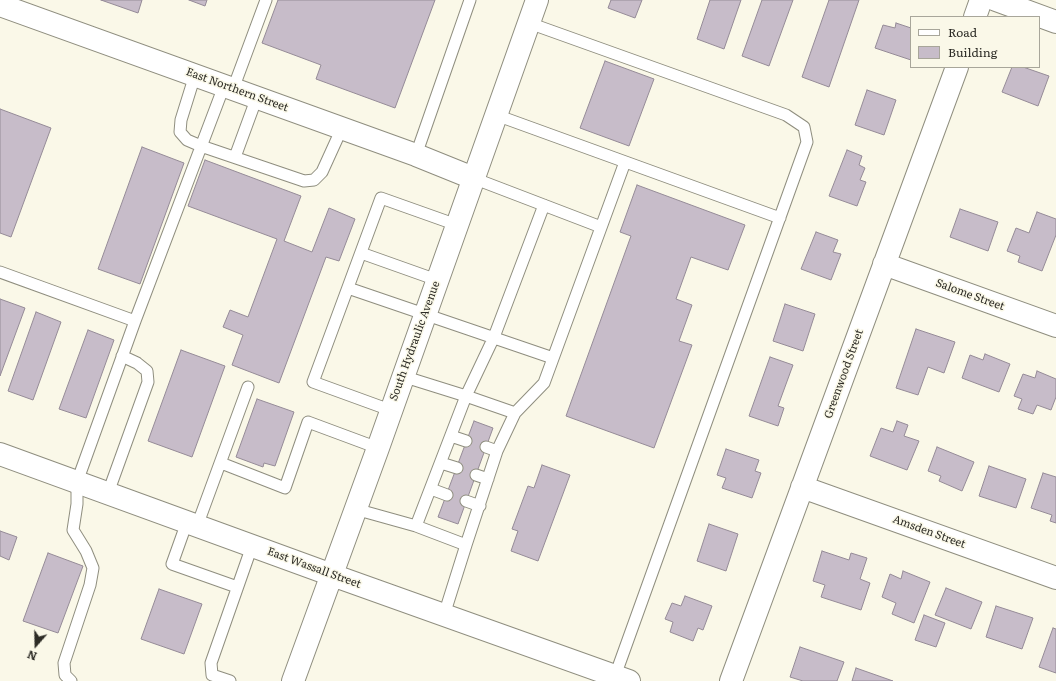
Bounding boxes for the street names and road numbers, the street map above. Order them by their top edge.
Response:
street label: East Northern Street [184,65,290,115]
street label: Salome Street [934,276,1006,314]
street label: South Hydraulic Avenue [387,279,443,403]
street label: Greenwood Street [822,328,866,420]
street label: Amsden Street [891,513,967,551]
street label: East Wassall Street [265,545,363,591]

